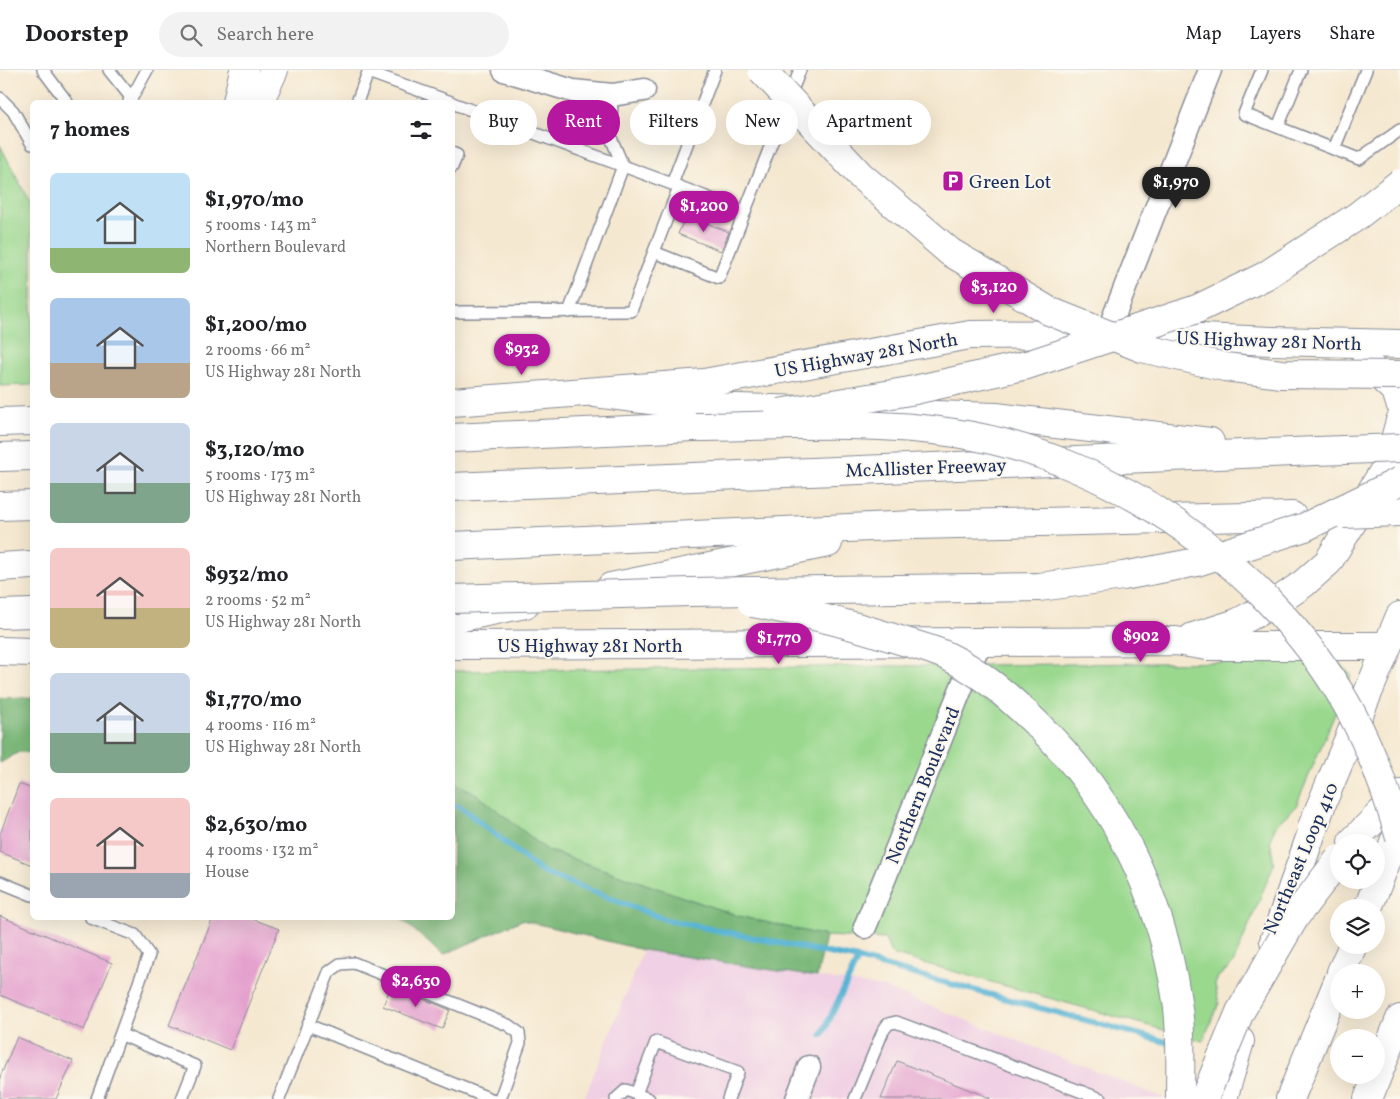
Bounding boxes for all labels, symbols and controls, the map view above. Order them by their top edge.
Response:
search box [159,12,509,57]
text: Doorstep [25,18,129,52]
icon: search [177,21,205,49]
text: Search here [217,22,314,48]
text: Map [1185,22,1221,47]
text: Layers [1249,22,1301,47]
text: Share [1329,22,1375,47]
chip: Buy [470,100,537,145]
chip: Rent [547,100,620,145]
chip: Filters [630,100,716,145]
chip: New [726,100,798,145]
chip: Apartment [808,100,931,145]
text: 7 homes [50,116,130,145]
icon: filters [407,116,435,144]
pin: $1,970 [1135,166,1217,209]
parking icon: Green Lot [941,169,965,193]
place label: Green Lot [969,170,1052,196]
text: $1,970 [1153,172,1199,194]
text: $1,970/mo [205,186,304,215]
pin: $1,200 [663,190,745,233]
icon: home [90,193,150,253]
text: $1,200 [680,196,728,218]
text: 5 rooms · 143 m² [205,215,317,237]
text: Northern Boulevard [205,237,346,259]
pin: $3,120 [953,272,1035,314]
text: $3,120 [971,277,1017,299]
text: $1,200/mo [205,311,307,340]
icon: home [90,318,150,378]
street label: US Highway 281 North [1176,326,1362,358]
street label: US Highway 281 North [773,327,960,385]
pin: $932 [492,334,552,376]
text: $932 [505,339,539,361]
text: 2 rooms · 66 m² [205,340,311,362]
text: US Highway 281 North [205,362,361,384]
text: $3,120/mo [205,436,304,465]
icon: home [90,443,150,503]
street label: McAllister Freeway [845,453,1007,485]
text: 5 rooms · 173 m² [205,465,315,487]
text: US Highway 281 North [205,487,361,509]
text: $932/mo [205,561,289,590]
icon: home [90,568,150,628]
text: 2 rooms · 52 m² [205,590,311,612]
text: US Highway 281 North [205,612,361,634]
pin: $902 [1111,620,1171,663]
pin: $1,770 [738,622,820,665]
text: $902 [1123,626,1159,648]
text: $1,770 [757,628,801,650]
street label: US Highway 281 North [497,634,683,660]
text: $1,770/mo [205,686,302,715]
icon: home [90,693,150,753]
street label: Northern Boulevard [880,703,967,868]
text: 4 rooms · 116 m² [205,715,316,737]
text: US Highway 281 North [205,737,361,759]
street label: Northeast Loop 410 [1258,779,1346,939]
text: $2,630/mo [205,811,307,840]
icon: home [90,818,150,878]
map controls [1330,834,1385,1084]
button: locate [1330,834,1385,889]
text: 4 rooms · 132 m² [205,840,318,862]
text: House [205,862,249,884]
button: layers [1330,899,1385,954]
button: + [1330,964,1385,1019]
pin: $2,630 [375,966,457,1008]
text: $2,630 [392,971,440,993]
button: − [1330,1029,1385,1084]

